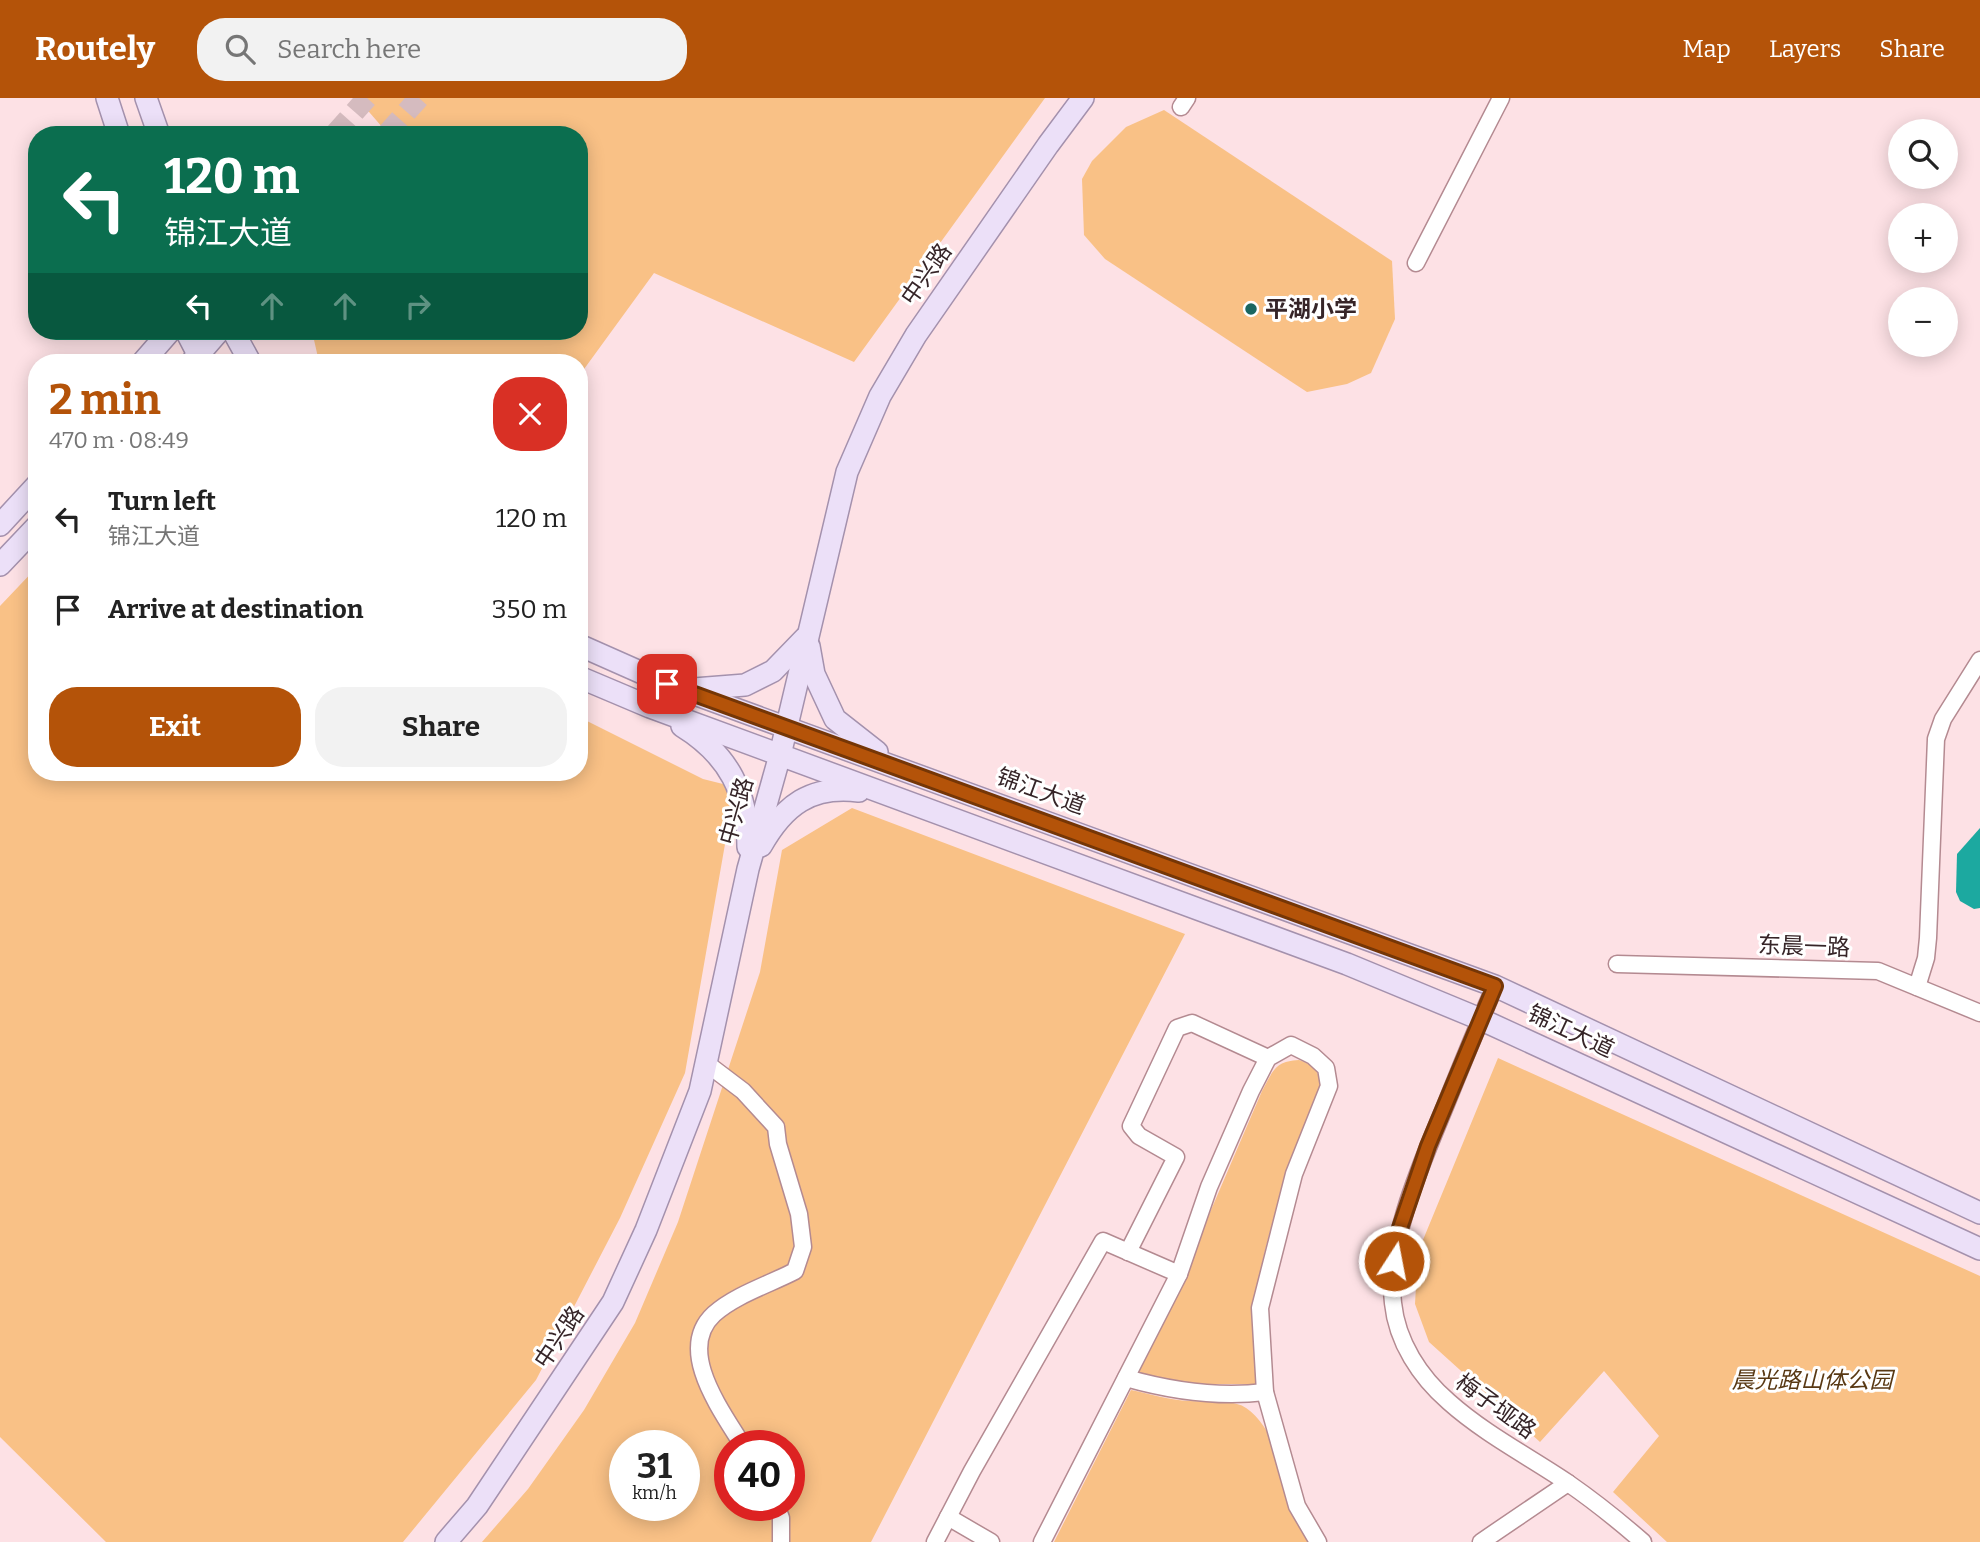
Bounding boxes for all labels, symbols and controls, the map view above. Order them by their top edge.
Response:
search box [197,18,687,81]
text: Routely [35,29,155,69]
icon: search [221,30,259,68]
text: Search here [277,34,421,65]
text: Map [1683,35,1731,63]
text: Layers [1769,35,1841,63]
text: Share [1879,35,1945,63]
map controls [1888,119,1958,357]
button: search [1888,119,1958,189]
text: 120 m [164,147,299,206]
icon: left [49,154,140,245]
button: + [1888,203,1958,273]
text: 锦江大道 [164,214,292,252]
street label: 中兴路 [895,238,957,310]
icon: left [180,287,218,325]
icon: ahead [253,287,291,325]
icon: ahead [326,287,364,325]
icon: right [399,287,437,325]
button: − [1888,287,1958,357]
place label: 平湖小学 [1265,295,1357,323]
marker: 平湖小学 [1243,301,1259,317]
text: 2 min [49,375,161,425]
button: close [493,377,567,451]
text: 470 m · 08:49 [49,426,189,454]
text: Turn left [108,486,216,517]
icon: left [49,500,87,538]
text: 120 m [496,503,567,534]
text: 锦江大道 [108,522,200,550]
icon: arrive [49,591,87,629]
text: Arrive at destination [108,594,363,625]
text: 350 m [492,594,567,625]
pin [637,654,697,714]
icon: arrive [648,665,686,703]
button: Exit [49,687,301,767]
button: Share [315,687,567,767]
street label: 锦江大道 [993,762,1089,820]
street label: 中兴路 [713,774,759,848]
street label: 东晨一路 [1758,930,1850,962]
street label: 锦江大道 [1523,999,1619,1063]
position arrow [1357,1224,1431,1298]
street label: 中兴路 [528,1301,590,1373]
park label: 晨光路山体公园 [1732,1366,1896,1394]
street label: 梅子垭路 [1451,1368,1541,1444]
speed limit sign: 40 [714,1430,805,1521]
text: 31 [637,1445,672,1487]
text: km/h [632,1482,677,1504]

